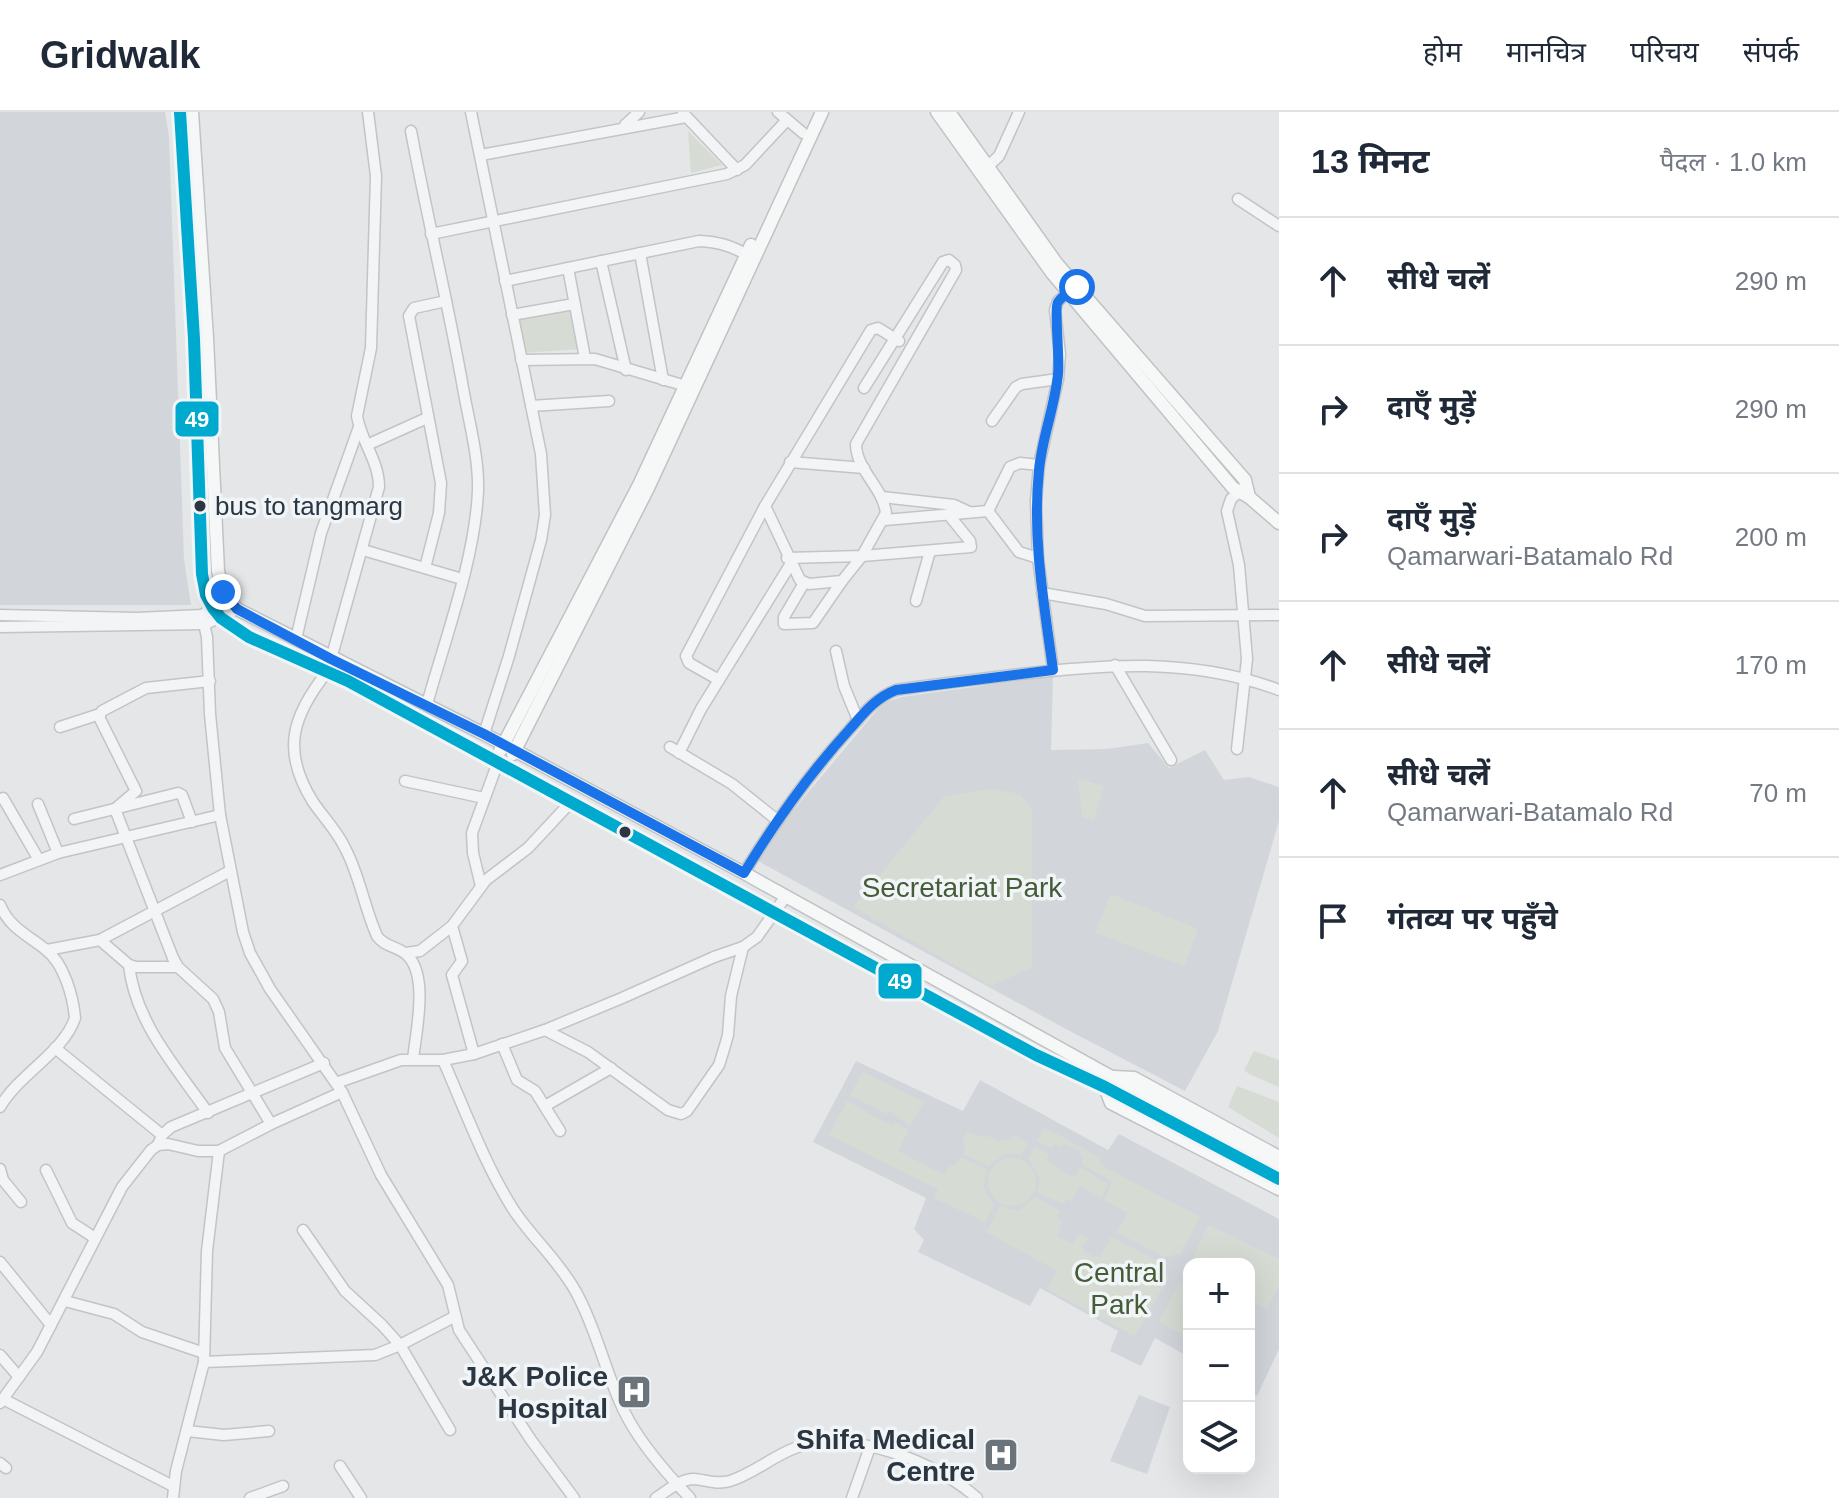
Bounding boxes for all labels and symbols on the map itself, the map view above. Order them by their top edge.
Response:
route start [1059,269,1095,305]
line badge: 49 [174,400,220,438]
text: 49 [185,407,209,432]
place label: bus to tangmarg [215,491,403,521]
marker: bus to tangmarg [192,498,208,514]
route end [205,574,241,610]
unlabelled marker [617,824,633,840]
park label: Secretariat Park [862,872,1063,903]
line badge: 49 [877,962,923,1000]
text: 49 [888,969,912,994]
park label: Central Park [1074,1257,1164,1320]
place label: J&K Police Hospital [462,1361,608,1424]
hospital icon: J&K Police Hospital [615,1373,653,1411]
place label: Shifa Medical Centre [796,1424,975,1487]
hospital icon: Shifa Medical Centre [982,1436,1020,1474]

